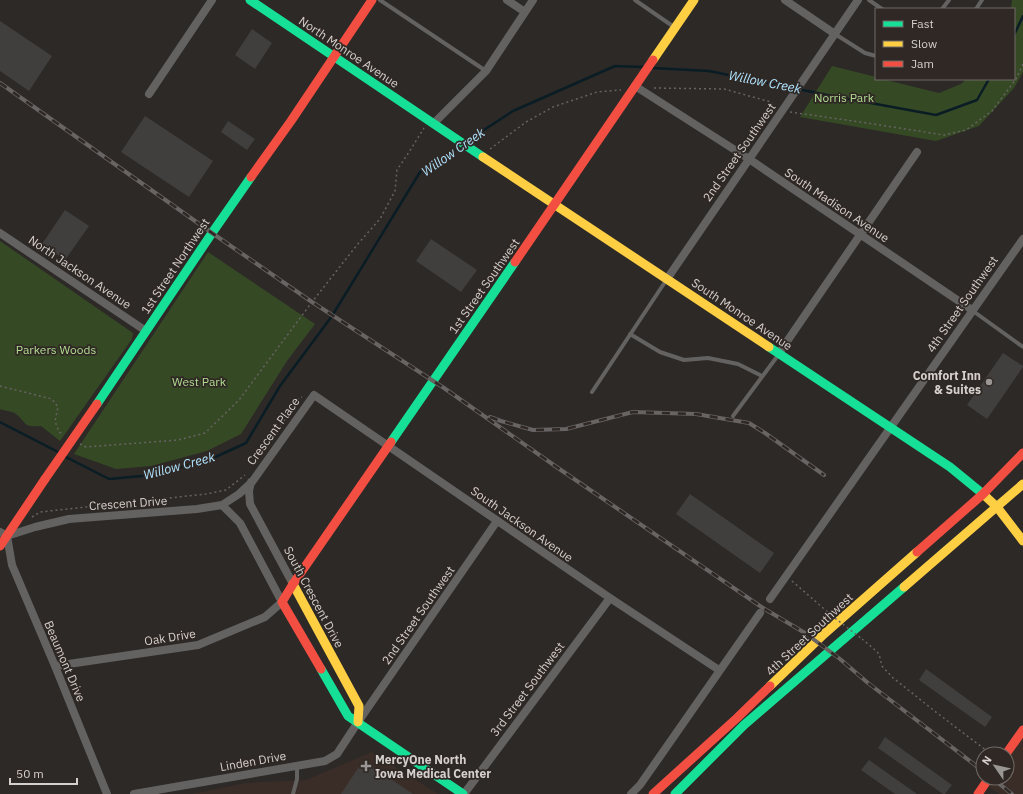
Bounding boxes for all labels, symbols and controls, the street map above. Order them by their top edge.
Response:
legend [875,8,1015,80]
street label: North Monroe Avenue [296,13,402,91]
text: Fast [911,16,934,31]
text: Slow [911,36,937,51]
text: Jam [911,56,934,71]
water label: Willow Creek [727,67,803,97]
park label: Norris Park [814,90,875,105]
street label: 2nd Street Southwest [699,100,779,204]
water label: Willow Creek [418,124,488,180]
street label: South Madison Avenue [782,164,892,246]
street label: 1st Street Northwest [137,215,213,317]
street label: North Jackson Avenue [26,232,135,312]
street label: 1st Street Southwest [445,235,523,337]
street label: 4th Street Southwest [923,253,1001,355]
street label: South Monroe Avenue [689,275,796,353]
park label: Parkers Woods [16,342,96,357]
place label: Comfort Inn & Suites [913,368,981,397]
park label: West Park [172,374,227,389]
marker: Comfort Inn & Suites [984,377,994,387]
street label: Crescent Place [243,394,303,468]
water label: Willow Creek [141,448,217,484]
street label: South Jackson Avenue [468,483,576,565]
street label: Crescent Drive [88,493,168,513]
street label: South Crescent Drive [281,544,347,651]
street label: 2nd Street Southwest [378,563,458,667]
street label: 4th Street Southwest [762,590,856,678]
street label: Beaumont Drive [41,618,89,704]
street label: Oak Drive [143,625,197,648]
street label: 3rd Street Southwest [487,639,567,739]
north arrow [975,746,1015,786]
street label: Linden Drive [219,748,288,774]
place label: MercyOne North Iowa Medical Center [375,752,491,781]
text: N [979,753,995,768]
scale bar [10,760,77,786]
marker: MercyOne North Iowa Medical Center [360,760,372,772]
text: 50 m [16,766,44,781]

